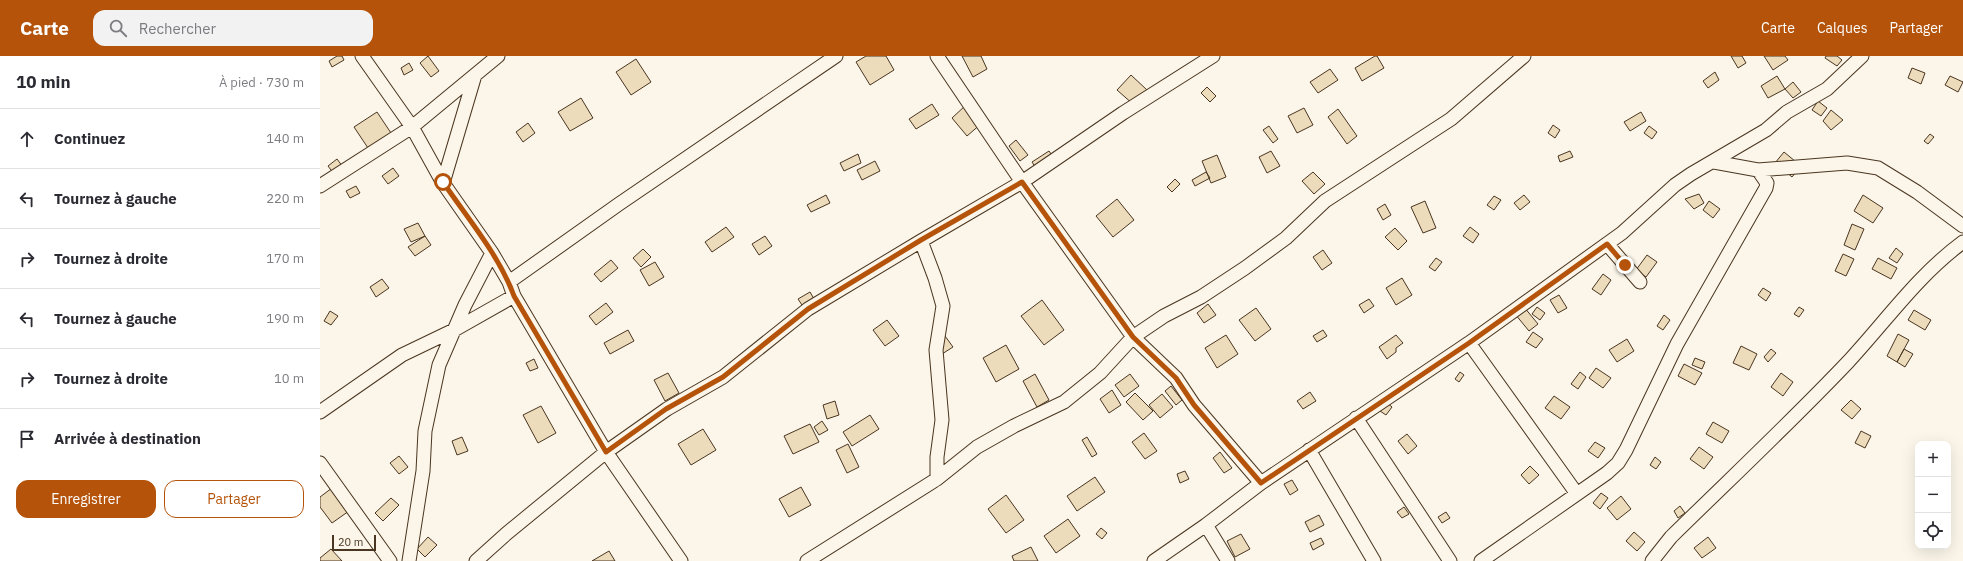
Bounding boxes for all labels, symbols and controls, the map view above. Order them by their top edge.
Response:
search box [93,10,373,46]
text: Carte [20,16,69,40]
icon: search [107,17,129,39]
text: Rechercher [139,19,216,38]
text: Carte [1761,19,1795,37]
text: Calques [1817,19,1867,37]
text: Partager [1889,19,1943,37]
text: 10 min [16,71,71,93]
text: À pied · 730 m [219,74,304,91]
icon: ahead [16,128,38,150]
text: Continuez [54,129,125,148]
text: 140 m [266,130,304,147]
route start [434,173,452,191]
icon: left [16,188,38,210]
text: Tournez à gauche [54,189,177,208]
text: 220 m [266,190,304,207]
icon: right [16,248,38,270]
text: Tournez à droite [54,249,168,268]
text: 170 m [266,250,304,267]
route end [1616,256,1634,274]
icon: left [16,308,38,330]
text: Tournez à gauche [54,309,177,328]
text: 190 m [266,310,304,327]
icon: right [16,368,38,390]
text: Tournez à droite [54,369,168,388]
text: 10 m [274,370,304,387]
icon: arrive [16,428,38,450]
text: Arrivée à destination [54,429,201,448]
map controls [1915,441,1951,549]
button: + [1915,441,1951,477]
button: − [1915,477,1951,513]
button: Enregistrer [16,480,156,518]
button: Partager [164,480,304,518]
button: locate [1915,513,1951,549]
scale bar [332,533,376,552]
text: 20 m [338,535,363,549]

